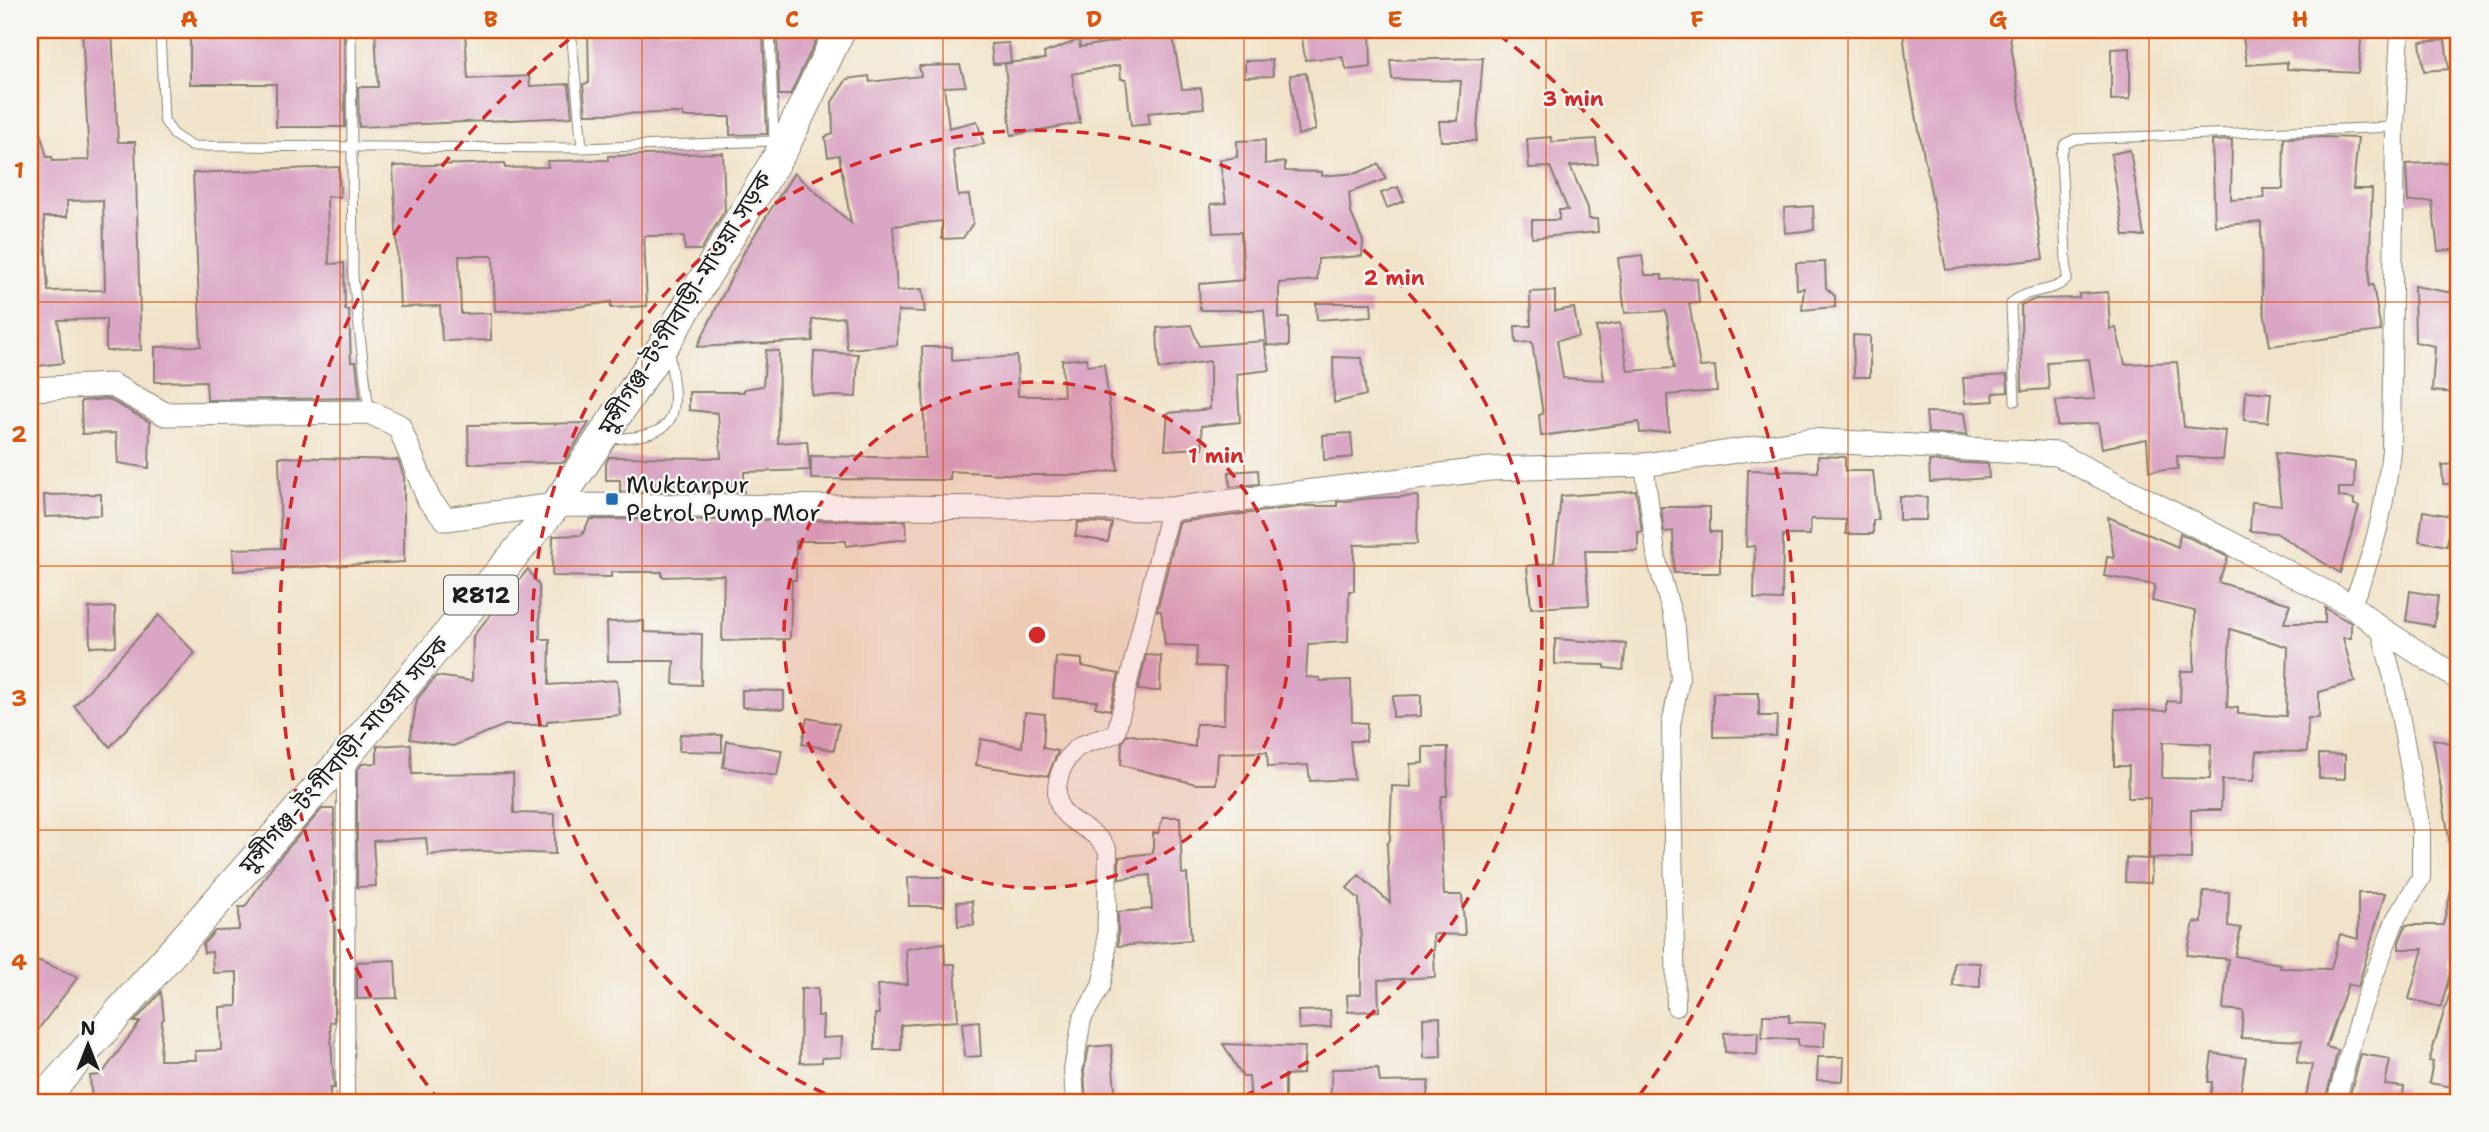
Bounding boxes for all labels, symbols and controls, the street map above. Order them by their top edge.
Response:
text: A [180,4,198,34]
text: B [484,4,498,34]
text: C [785,4,799,34]
text: D [1086,4,1102,34]
text: E [1387,4,1403,34]
text: F [1690,4,1704,34]
text: G [1989,4,2008,34]
text: H [2292,4,2308,34]
text: 3 min [1542,85,1604,113]
text: 1 [14,155,24,185]
street label: মুন্সীগঞ্জ-টংগীবাড়ী-মাওয়া সড়ক [590,165,780,442]
text: 2 min [1363,264,1425,292]
text: 2 [11,419,27,449]
text: 1 min [1188,442,1244,470]
place label: Muktarpur Petrol Pump Mor [626,469,821,529]
marker: Muktarpur Petrol Pump Mor [604,491,620,507]
road number: R812 [444,576,518,614]
centre of rings [1025,623,1049,647]
street label: মুন্সীগঞ্জ-টংগীবাড়ী-মাওয়া সড়ক [231,629,457,881]
text: 3 [11,683,27,713]
text: 4 [11,947,27,977]
north arrow [52,1010,122,1080]
text: N [80,1016,96,1041]

